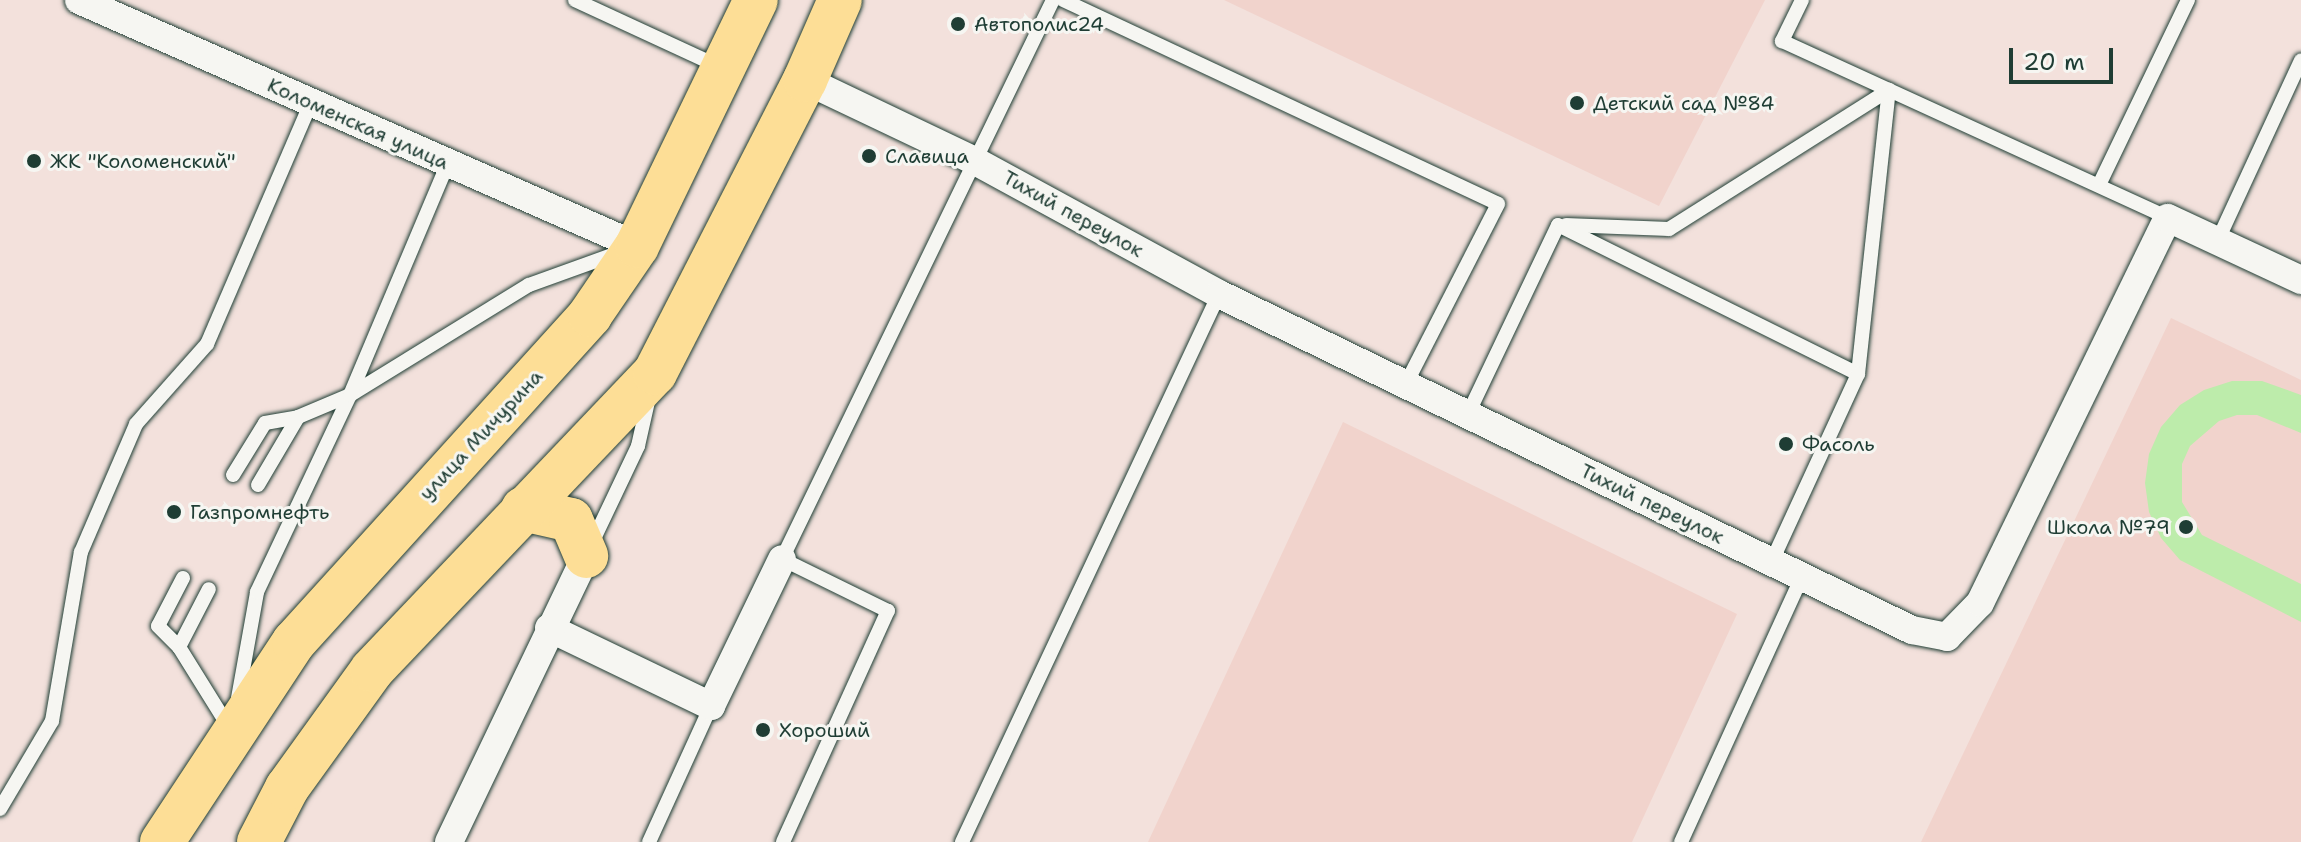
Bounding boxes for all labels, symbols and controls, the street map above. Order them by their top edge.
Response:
place label: Автополис24 [974,12,1104,36]
marker: Автополис24 [949,15,967,33]
scale bar [2013,32,2117,82]
text: 20 m [2023,46,2085,78]
street label: Коломенская улица [264,73,452,175]
place label: Детский сад №84 [1593,91,1774,115]
marker: Детский сад №84 [1568,94,1586,112]
place label: Славица [885,144,969,168]
marker: Славица [860,147,878,165]
place label: ЖК "Коломенский" [50,149,236,173]
marker: ЖК "Коломенский" [25,152,43,170]
street label: Тихий переулок [999,165,1147,263]
street label: улица Мичурина [414,365,548,505]
place label: Фасоль [1802,432,1875,456]
marker: Фасоль [1777,435,1795,453]
street label: Тихий переулок [1576,459,1728,549]
place label: Газпромнефть [190,500,329,524]
marker: Газпромнефть [165,503,183,521]
place label: Школа №79 [2047,515,2170,539]
marker: Школа №79 [2177,518,2195,536]
place label: Хороший [779,718,870,742]
marker: Хороший [754,721,772,739]

